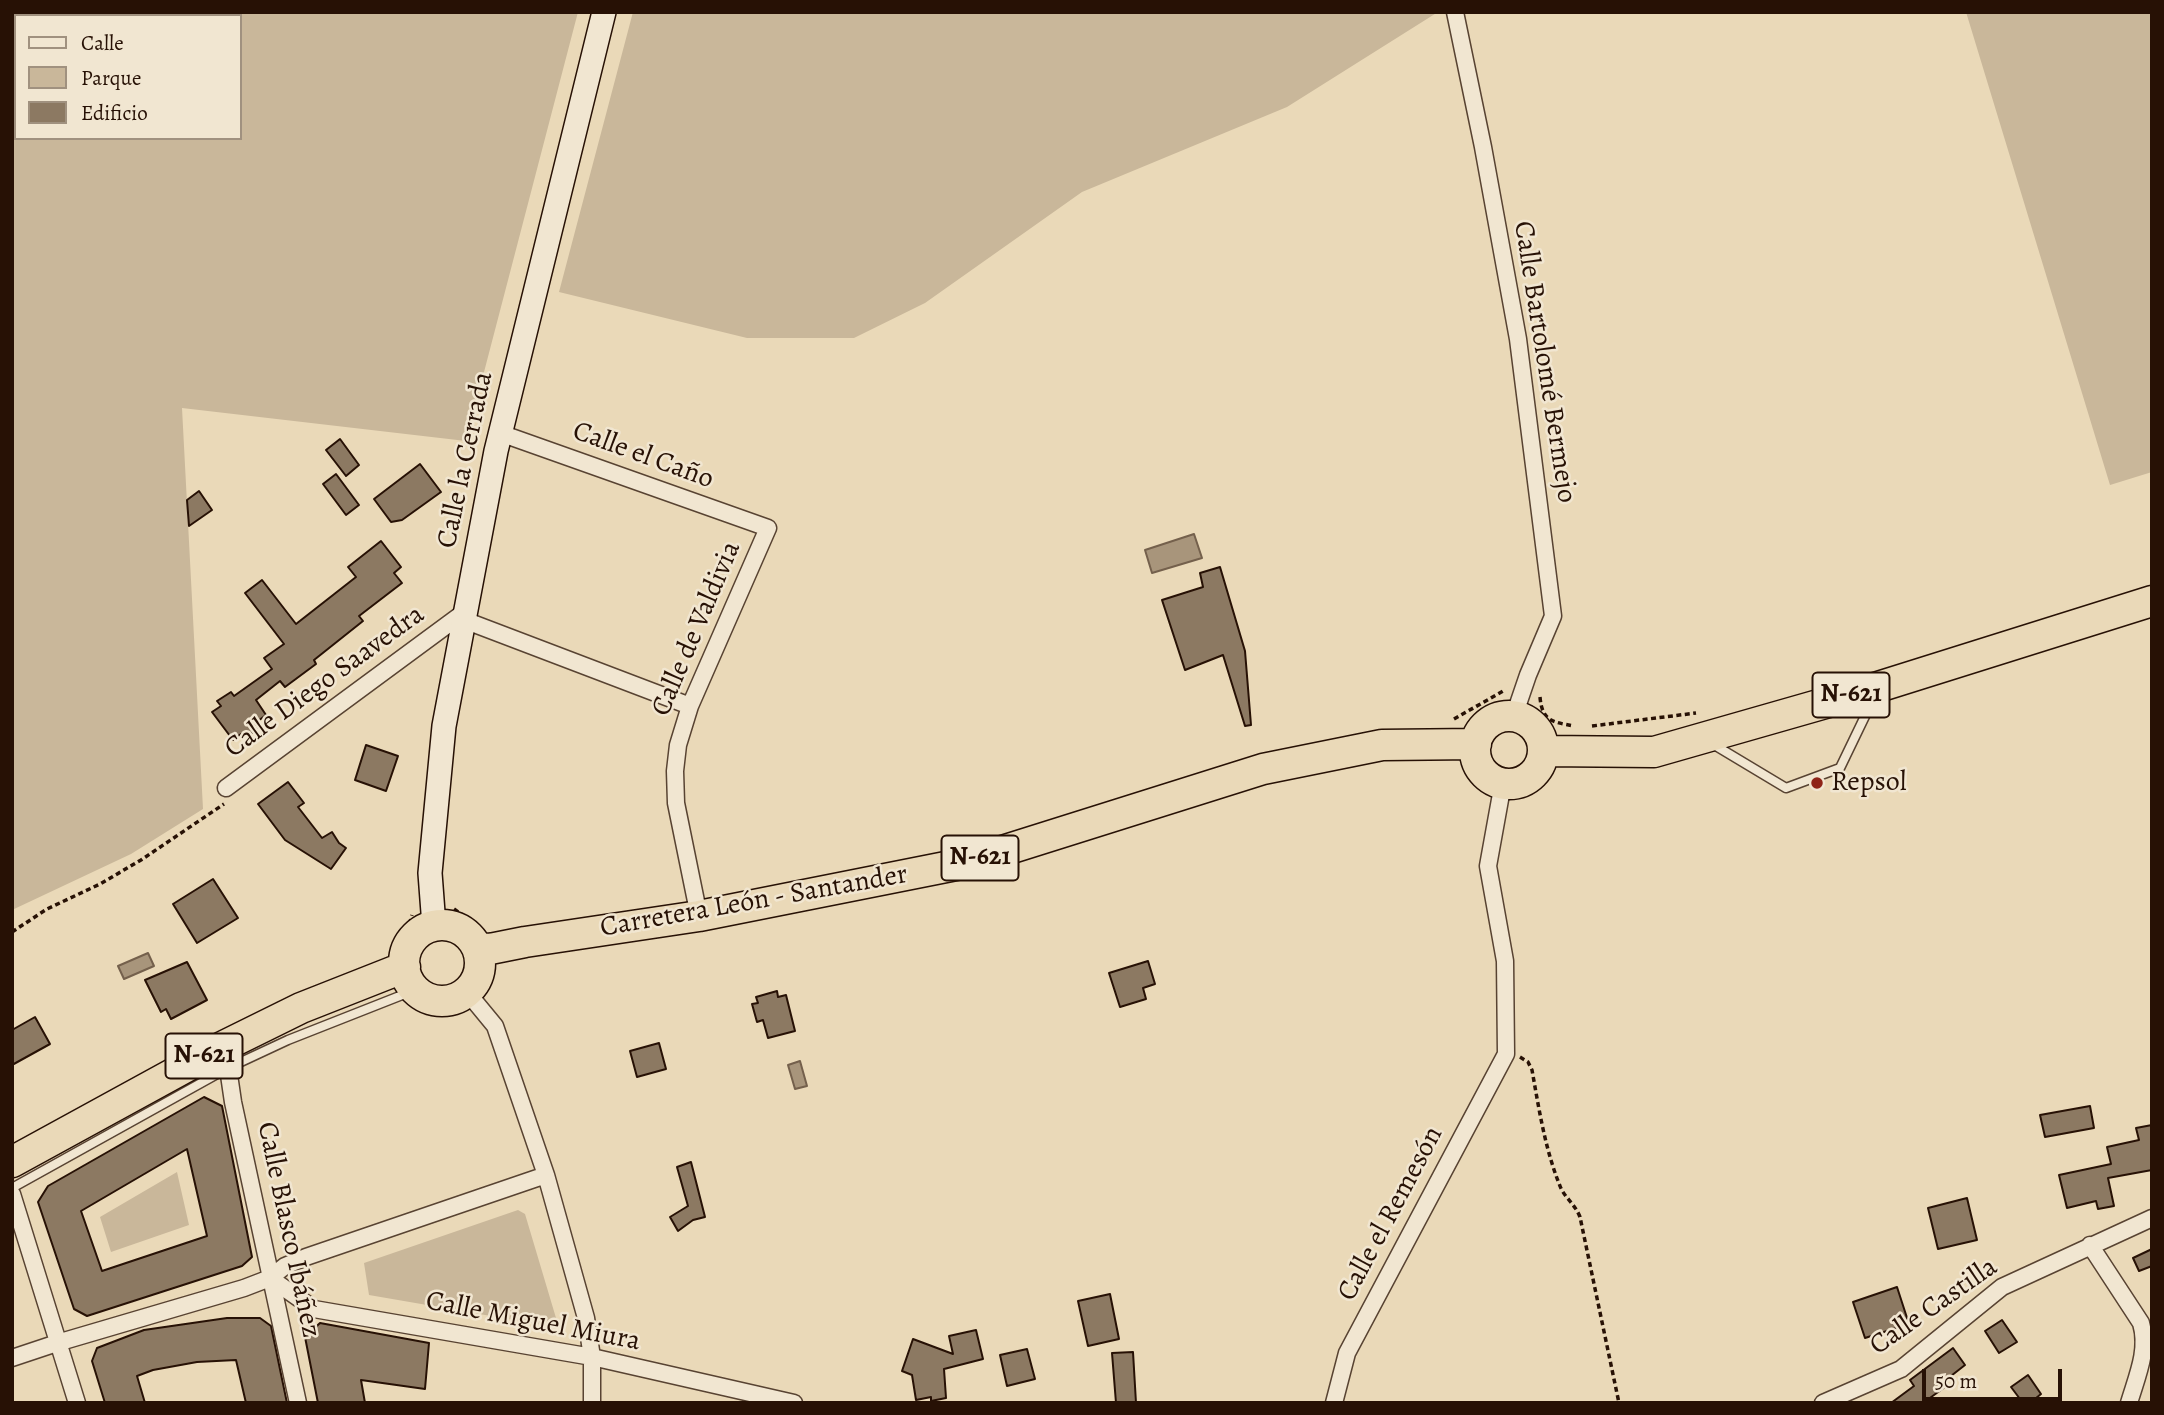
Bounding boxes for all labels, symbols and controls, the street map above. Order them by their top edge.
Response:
legend [14,14,242,140]
text: Calle [81,29,124,57]
text: Parque [81,64,141,92]
text: Edificio [81,99,148,127]
street label: Calle Bartolomé Bermejo [1505,219,1583,505]
street label: Calle la Cerrada [431,369,501,551]
street label: Calle el Caño [568,415,718,497]
street label: Calle de Valdivia [645,537,749,721]
street label: Calle Diego Saavedra [219,598,431,766]
road number: N-621 [1812,673,1890,718]
place label: Repsol [1831,766,1907,800]
marker: Repsol [1809,775,1825,791]
road number: N-621 [942,836,1018,880]
street label: Carretera León - Santander [598,858,910,946]
road number: N-621 [166,1034,242,1078]
street label: Calle Blasco Ibáñez [249,1119,327,1341]
street label: Calle el Remesón [1331,1121,1451,1307]
street label: Calle Castilla [1864,1251,2004,1363]
street label: Calle Miguel Miura [423,1285,643,1359]
scale bar [1926,1356,2066,1400]
text: 50 m [1935,1367,1977,1395]

